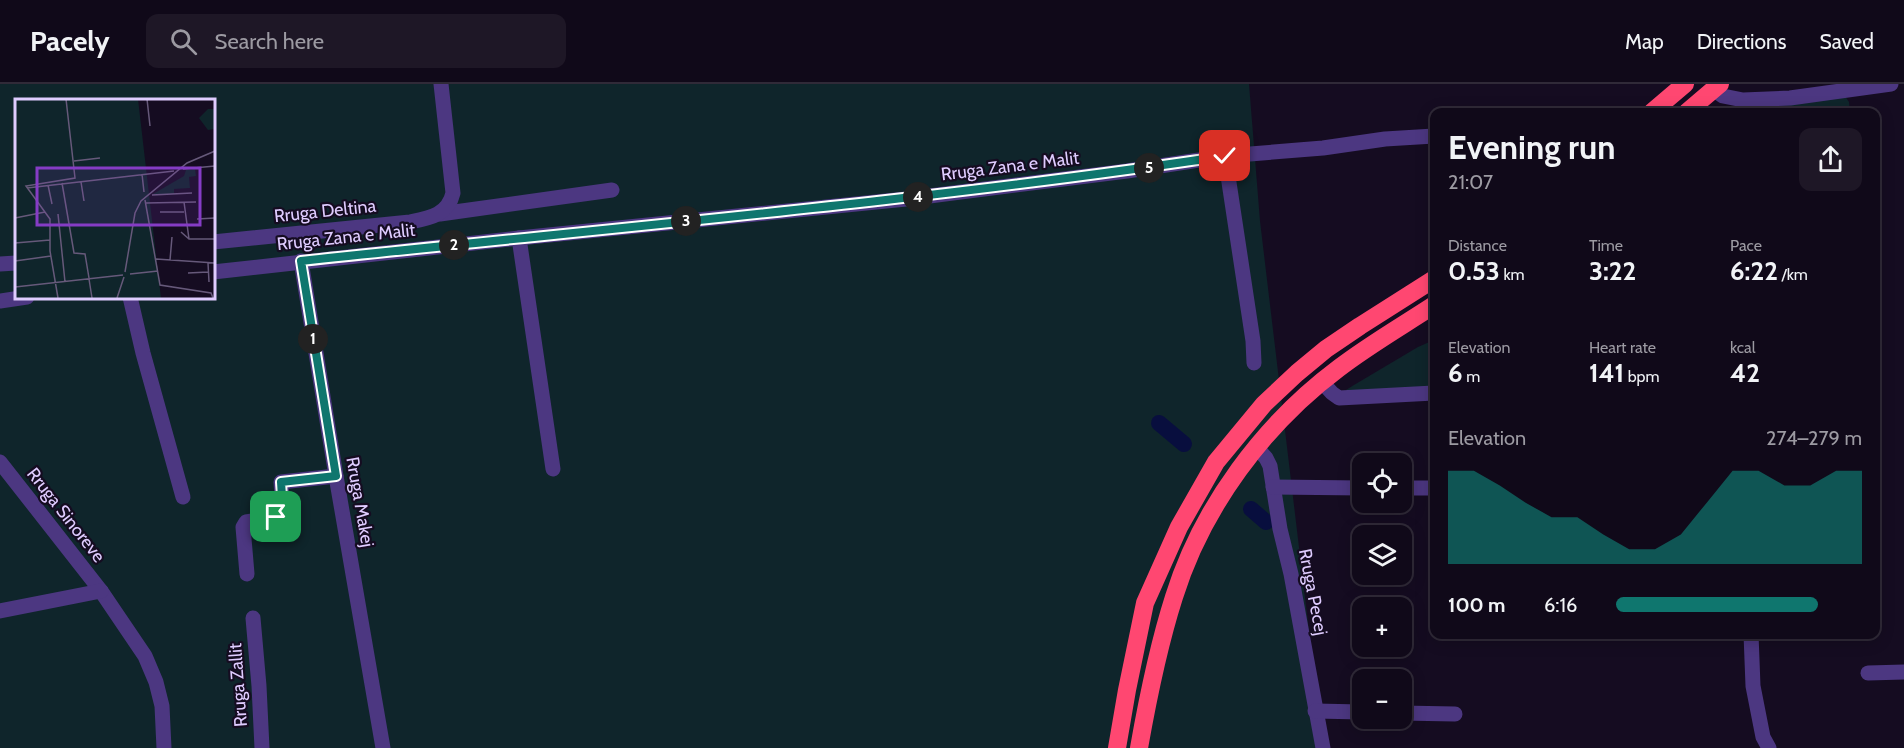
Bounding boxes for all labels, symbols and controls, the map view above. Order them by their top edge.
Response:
search box [146,14,566,68]
text: Pacely [30,24,110,58]
icon: search [167,25,200,58]
text: Search here [215,28,324,55]
text: Map [1625,29,1664,54]
text: Directions [1697,29,1786,54]
text: Saved [1819,29,1874,54]
inset map [15,99,214,298]
text: Evening run [1448,127,1615,167]
button: share [1799,128,1862,191]
pin [1199,130,1250,181]
icon: check [1208,139,1241,172]
street label: Rruga Zana e Malit [940,147,1080,185]
pin: 5 [1134,153,1164,183]
text: 5 [1145,158,1153,177]
text: 21:07 [1448,170,1493,194]
pin: 4 [903,182,933,212]
text: 4 [913,187,923,206]
street label: Rruga Deltina [273,195,377,227]
pin: 3 [671,206,701,236]
text: 3 [682,211,690,230]
street label: Rruga Zana e Malit [276,219,416,255]
pin: 2 [439,230,469,260]
text: 2 [450,235,458,254]
text: Distance [1448,236,1507,255]
text: Time [1589,236,1623,255]
text: Pace [1730,236,1762,255]
text: 0.53 [1448,255,1500,287]
text: 3:22 [1589,255,1636,287]
text: 6:22 [1730,255,1778,287]
text: km [1500,265,1525,284]
text: /km [1778,265,1808,284]
pin: 1 [298,324,328,354]
text: 1 [310,329,316,348]
text: Elevation [1448,338,1511,357]
text: Heart rate [1589,338,1656,357]
text: kcal [1730,338,1756,357]
text: 6 [1448,357,1463,389]
text: 141 [1589,357,1624,389]
text: 42 [1730,357,1760,389]
text: m [1463,367,1480,386]
text: bpm [1624,367,1660,386]
text: Elevation [1448,426,1526,450]
text: 274–279 m [1766,426,1862,450]
map controls [1352,453,1412,729]
button: locate [1352,453,1412,513]
street label: Rruga Makej [341,455,379,549]
street label: Rruga Sinoreve [22,463,110,567]
pin [250,491,301,542]
icon: arrive [259,500,292,533]
button: layers [1352,525,1412,585]
street label: Rruga Pecej [1294,547,1332,637]
text: 100 m [1448,593,1506,617]
text: 6:16 [1544,593,1577,617]
button: + [1352,597,1412,657]
street label: Rruga Zallit [224,642,252,728]
button: − [1352,669,1412,729]

